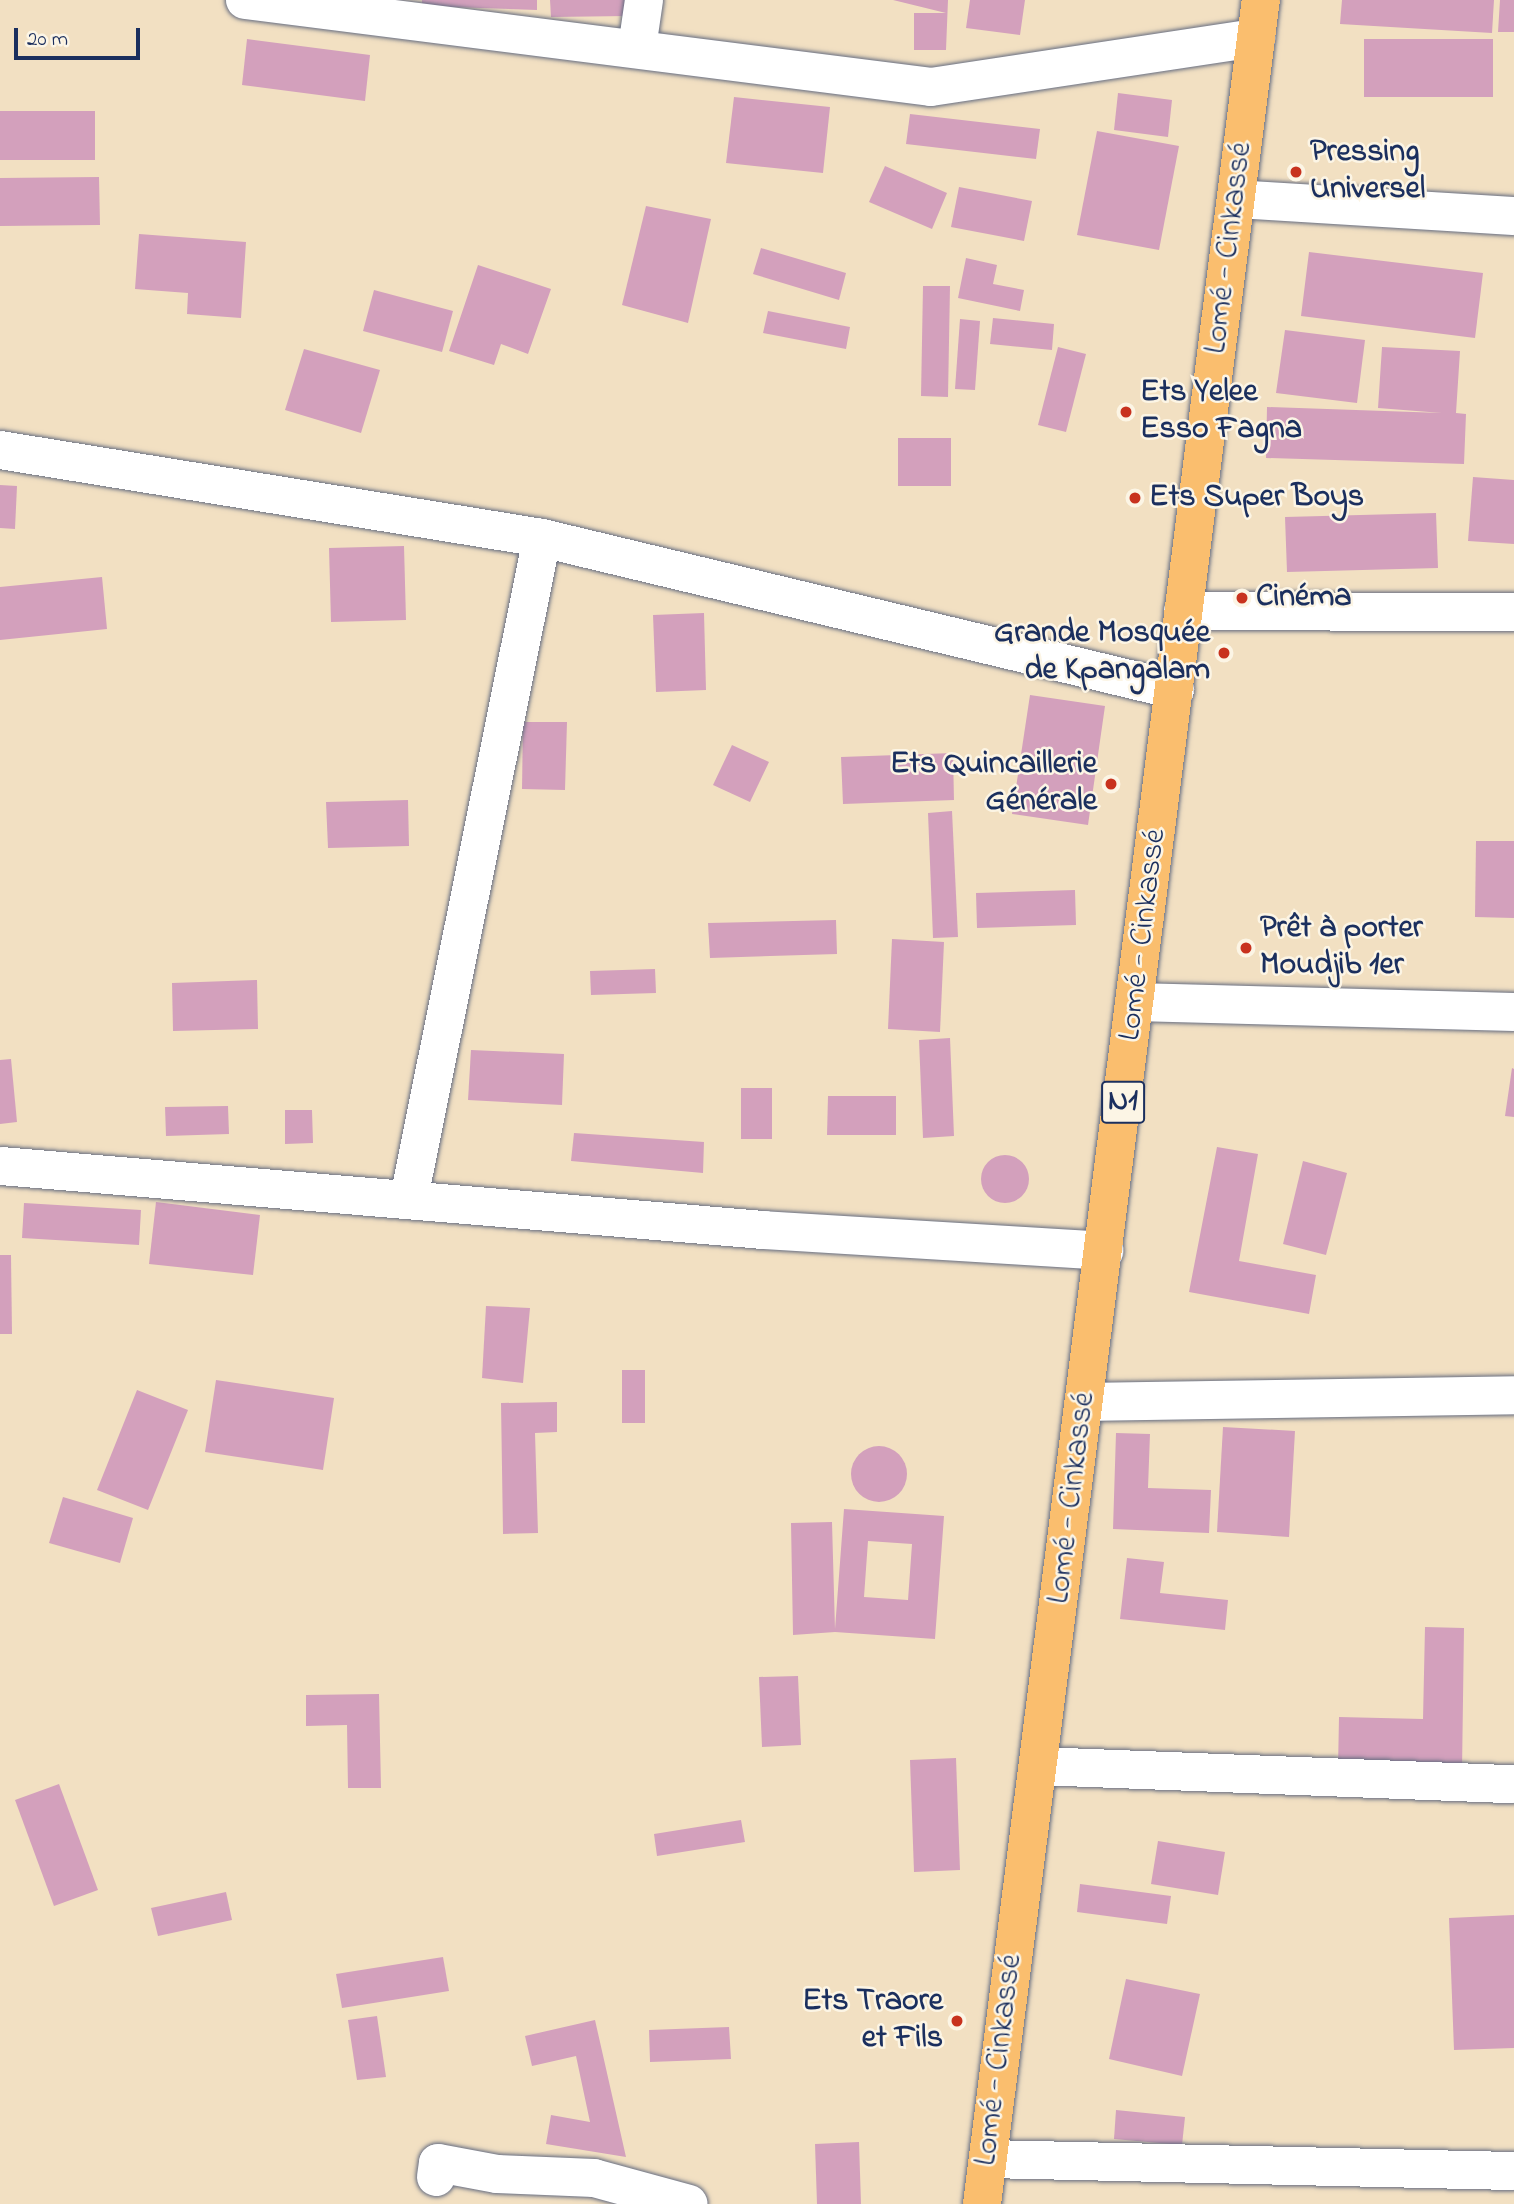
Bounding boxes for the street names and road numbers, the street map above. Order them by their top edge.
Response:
street label: Lomé - Cinkassé [1198,140,1262,356]
street label: Lomé - Cinkassé [1112,827,1176,1043]
road number: N1 [1100,1076,1146,1128]
street label: Lomé - Cinkassé [1041,1390,1105,1606]
street label: Lomé - Cinkassé [968,1952,1032,2168]

